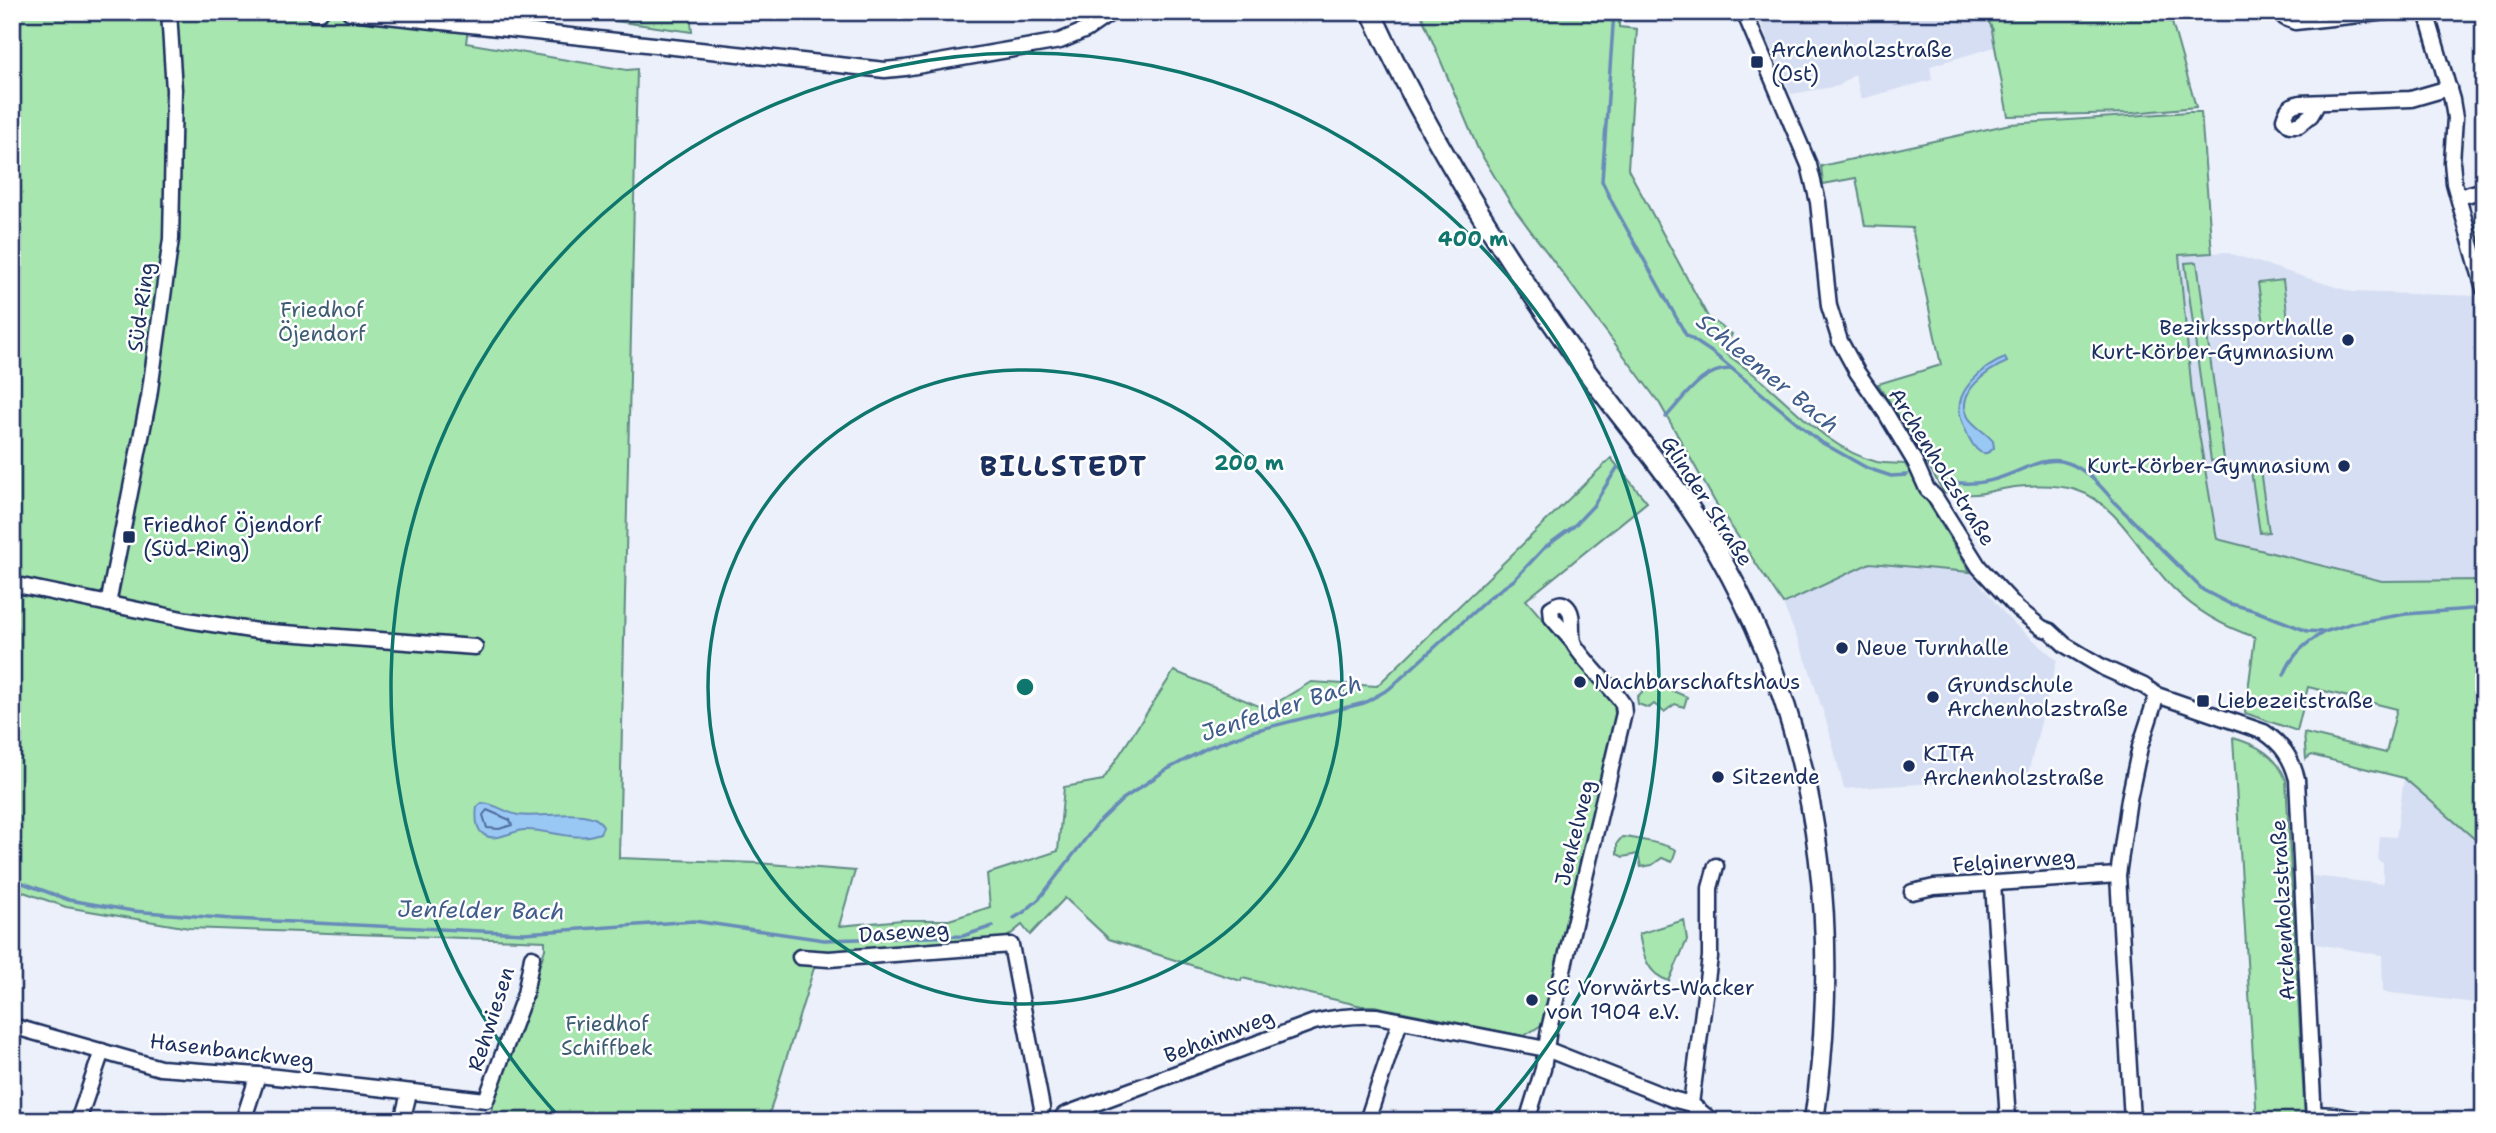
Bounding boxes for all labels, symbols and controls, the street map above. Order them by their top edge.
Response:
place label: Archenholzstraße (Ost) [1771,36,1952,88]
marker: Archenholzstraße (Ost) [1749,54,1765,70]
text: 400 m [1438,225,1508,253]
street label: Süd-Ring [121,260,161,354]
park label: Friedhof Öjendorf [278,296,366,348]
water label: Schleemer Bach [1690,306,1846,440]
place label: Bezirkssporthalle Kurt-Körber-Gymnasium [2091,314,2334,366]
marker: Bezirkssporthalle Kurt-Körber-Gymnasium [2340,332,2356,348]
street label: Archenholzstraße [1882,383,2002,551]
street label: Glinder Straße [1654,431,1760,571]
district label: BILLSTEDT [980,447,1148,485]
text: 200 m [1214,449,1284,477]
place label: Kurt-Körber-Gymnasium [2087,452,2330,480]
marker: Kurt-Körber-Gymnasium [2336,458,2352,474]
place label: Friedhof Öjendorf (Süd-Ring) [143,511,322,563]
marker: Friedhof Öjendorf (Süd-Ring) [121,529,137,545]
place label: Neue Turnhalle [1856,634,2009,662]
marker: Neue Turnhalle [1834,640,1850,656]
water label: Jenfelder Bach [1197,668,1365,748]
place label: Nachbarschaftshaus [1594,668,1801,696]
place label: Grundschule Archenholzstraße [1947,671,2128,723]
marker: Nachbarschaftshaus [1572,674,1588,690]
centre of rings [1013,675,1037,699]
place label: Liebezeitstraße [2217,687,2374,715]
marker: Grundschule Archenholzstraße [1925,689,1941,705]
marker: Liebezeitstraße [2195,693,2211,709]
place label: KITA Archenholzstraße [1923,740,2104,792]
marker: KITA Archenholzstraße [1901,758,1917,774]
place label: Sitzende [1732,763,1820,791]
marker: Sitzende [1710,769,1726,785]
street label: Jenkelweg [1548,777,1602,889]
street label: Archenholzstraße [2264,819,2302,1001]
street label: Felginerweg [1952,843,2076,879]
water label: Jenfelder Bach [397,894,565,926]
street label: Daseweg [858,915,950,949]
street label: Rehwiesen [461,963,521,1075]
place label: SC Vorwärts-Wacker von 1904 e.V. [1546,974,1755,1026]
marker: SC Vorwärts-Wacker von 1904 e.V. [1524,992,1540,1008]
street label: Behaimweg [1160,1002,1278,1070]
park label: Friedhof Schiffbek [561,1010,653,1062]
street label: Hasenbanckweg [148,1027,316,1075]

